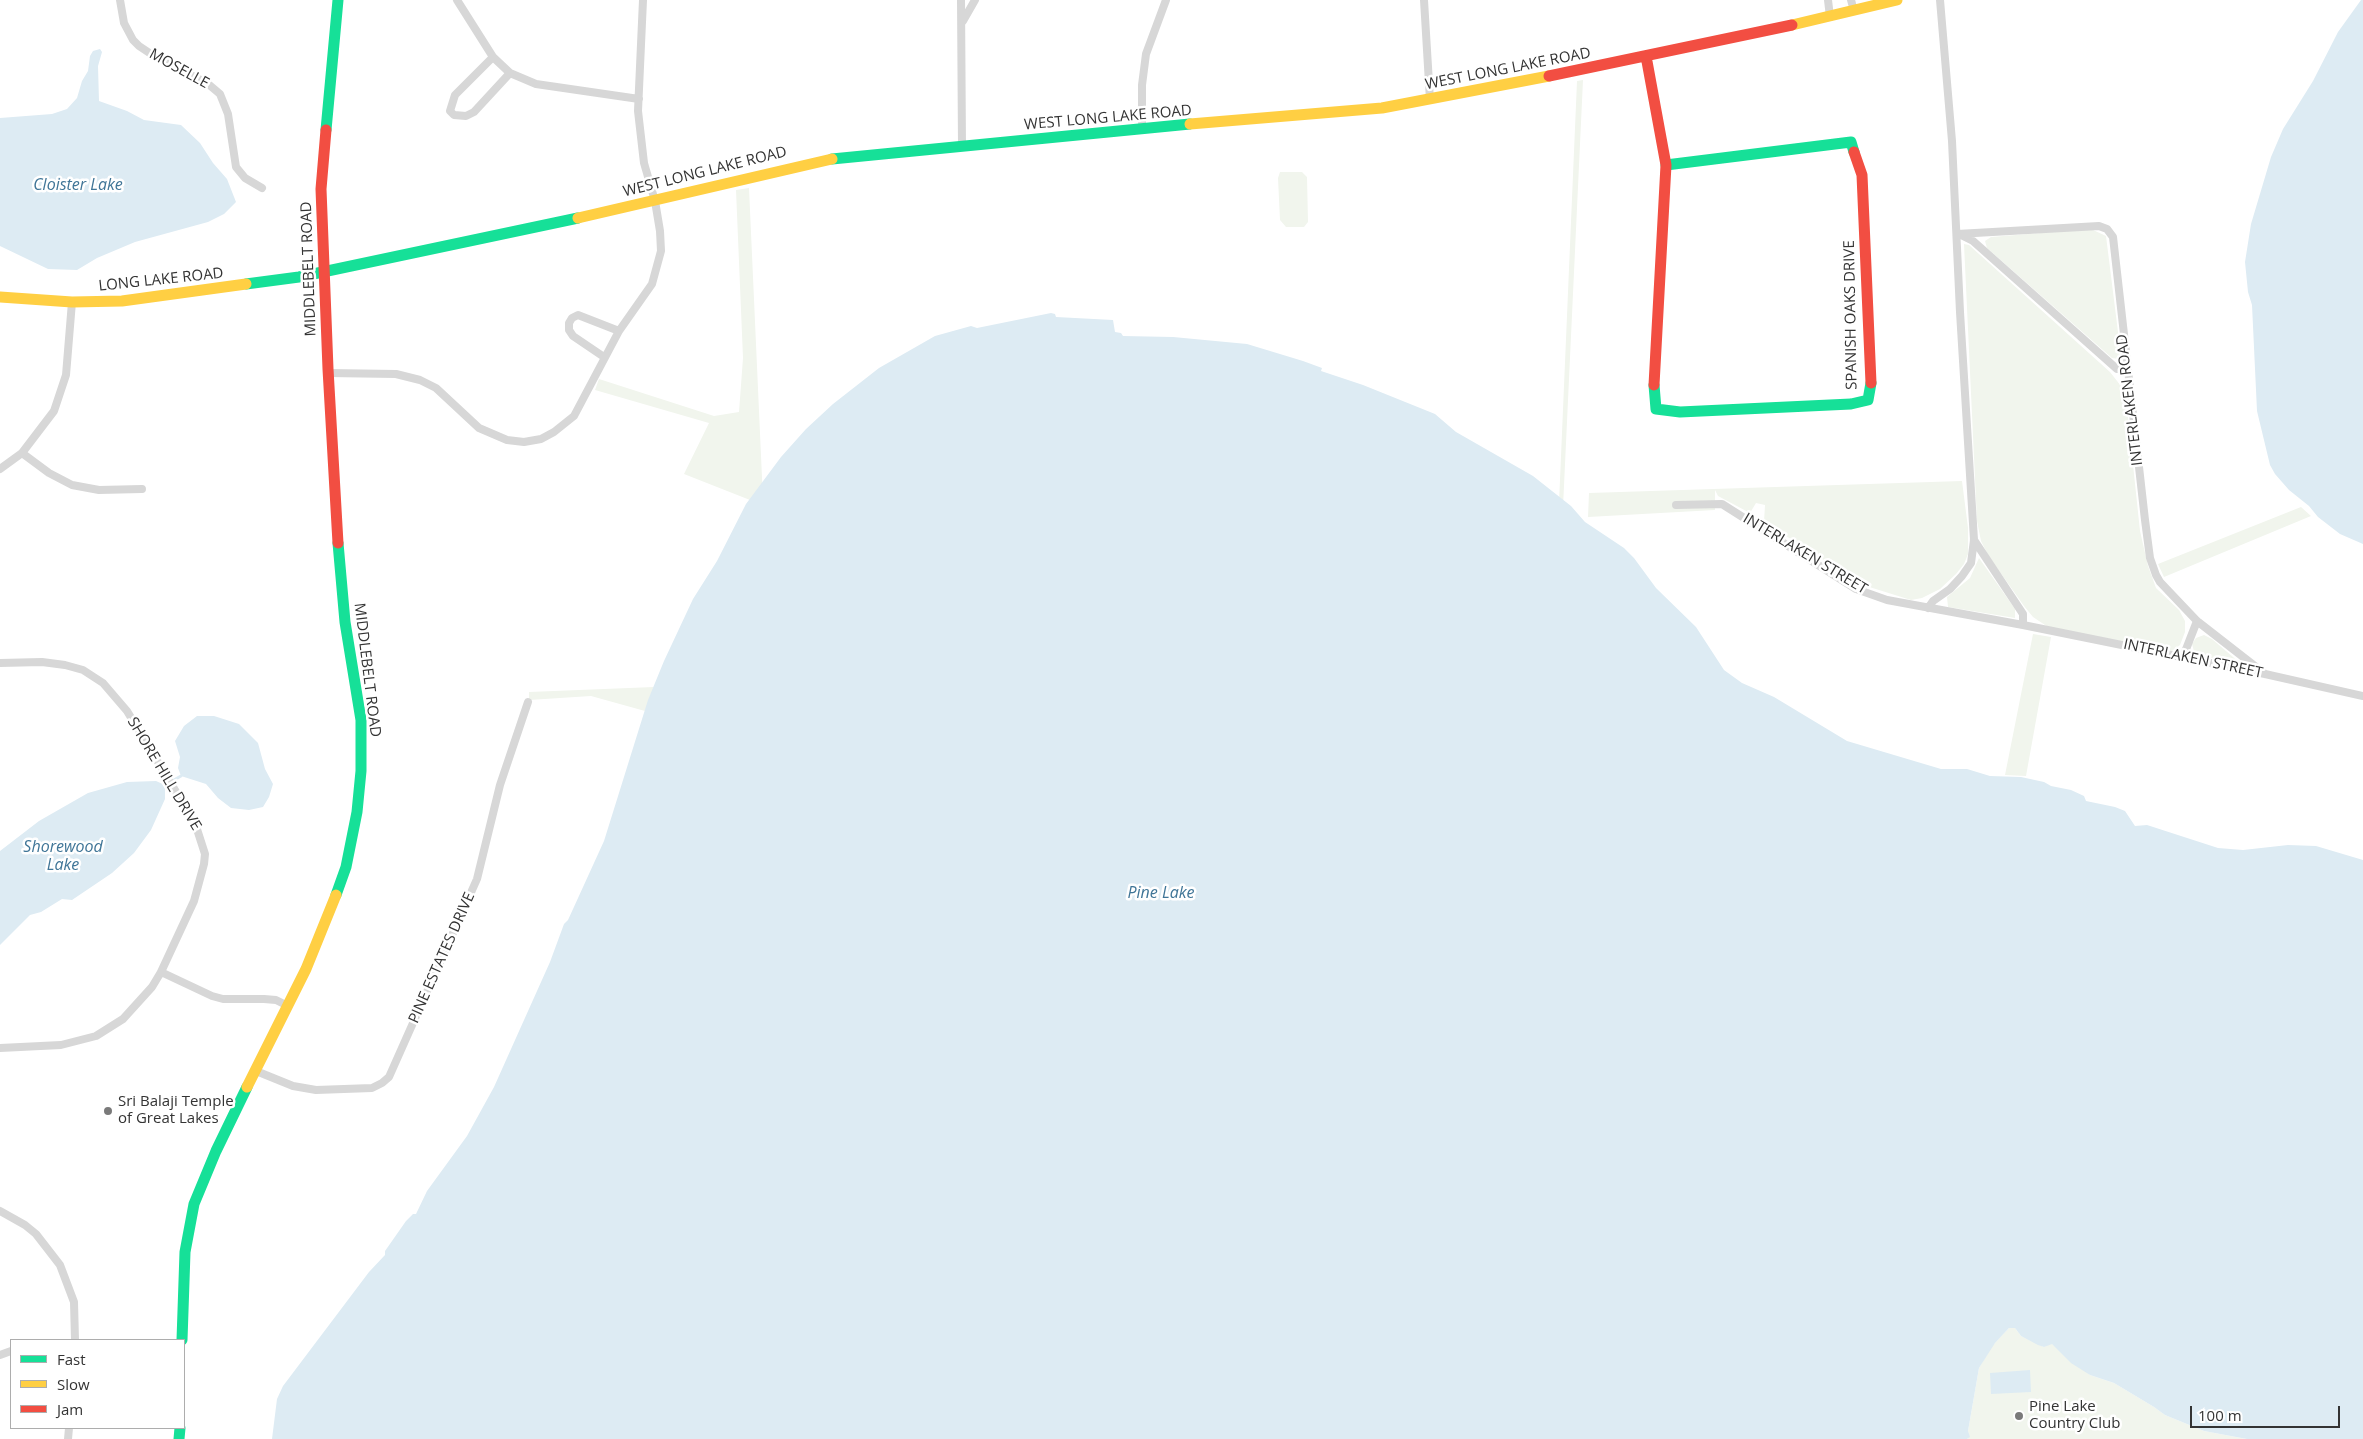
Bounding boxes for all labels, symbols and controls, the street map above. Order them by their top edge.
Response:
street label: WEST LONG LAKE ROAD [1424,44,1592,94]
street label: MOSELLE [146,45,212,93]
street label: WEST LONG LAKE ROAD [1023,102,1193,134]
street label: WEST LONG LAKE ROAD [621,143,789,201]
water label: Cloister Lake [33,175,123,195]
street label: MIDDLEBELT ROAD [298,201,320,337]
street label: SPANISH OAKS DRIVE [1841,240,1861,390]
street label: LONG LAKE ROAD [98,264,224,296]
street label: INTERLAKEN ROAD [2113,333,2147,467]
street label: INTERLAKEN STREET [1739,510,1871,598]
street label: MIDDLEBELT ROAD [350,602,384,738]
street label: INTERLAKEN STREET [2122,635,2264,683]
street label: SHORE HILL DRIVE [123,714,205,834]
water label: Shorewood Lake [23,837,103,875]
water label: Pine Lake [1128,883,1194,903]
street label: PINE ESTATES DRIVE [405,890,479,1026]
place label: Sri Balaji Temple of Great Lakes [118,1093,234,1128]
marker: Sri Balaji Temple of Great Lakes [102,1105,114,1117]
legend [10,1339,185,1429]
text: Fast [57,1349,86,1369]
text: Slow [57,1374,90,1394]
scale bar [2193,1396,2343,1428]
place label: Pine Lake Country Club [2029,1398,2120,1433]
text: Jam [57,1399,83,1419]
text: 100 m [2198,1405,2242,1425]
marker: Pine Lake Country Club [2013,1410,2025,1422]

